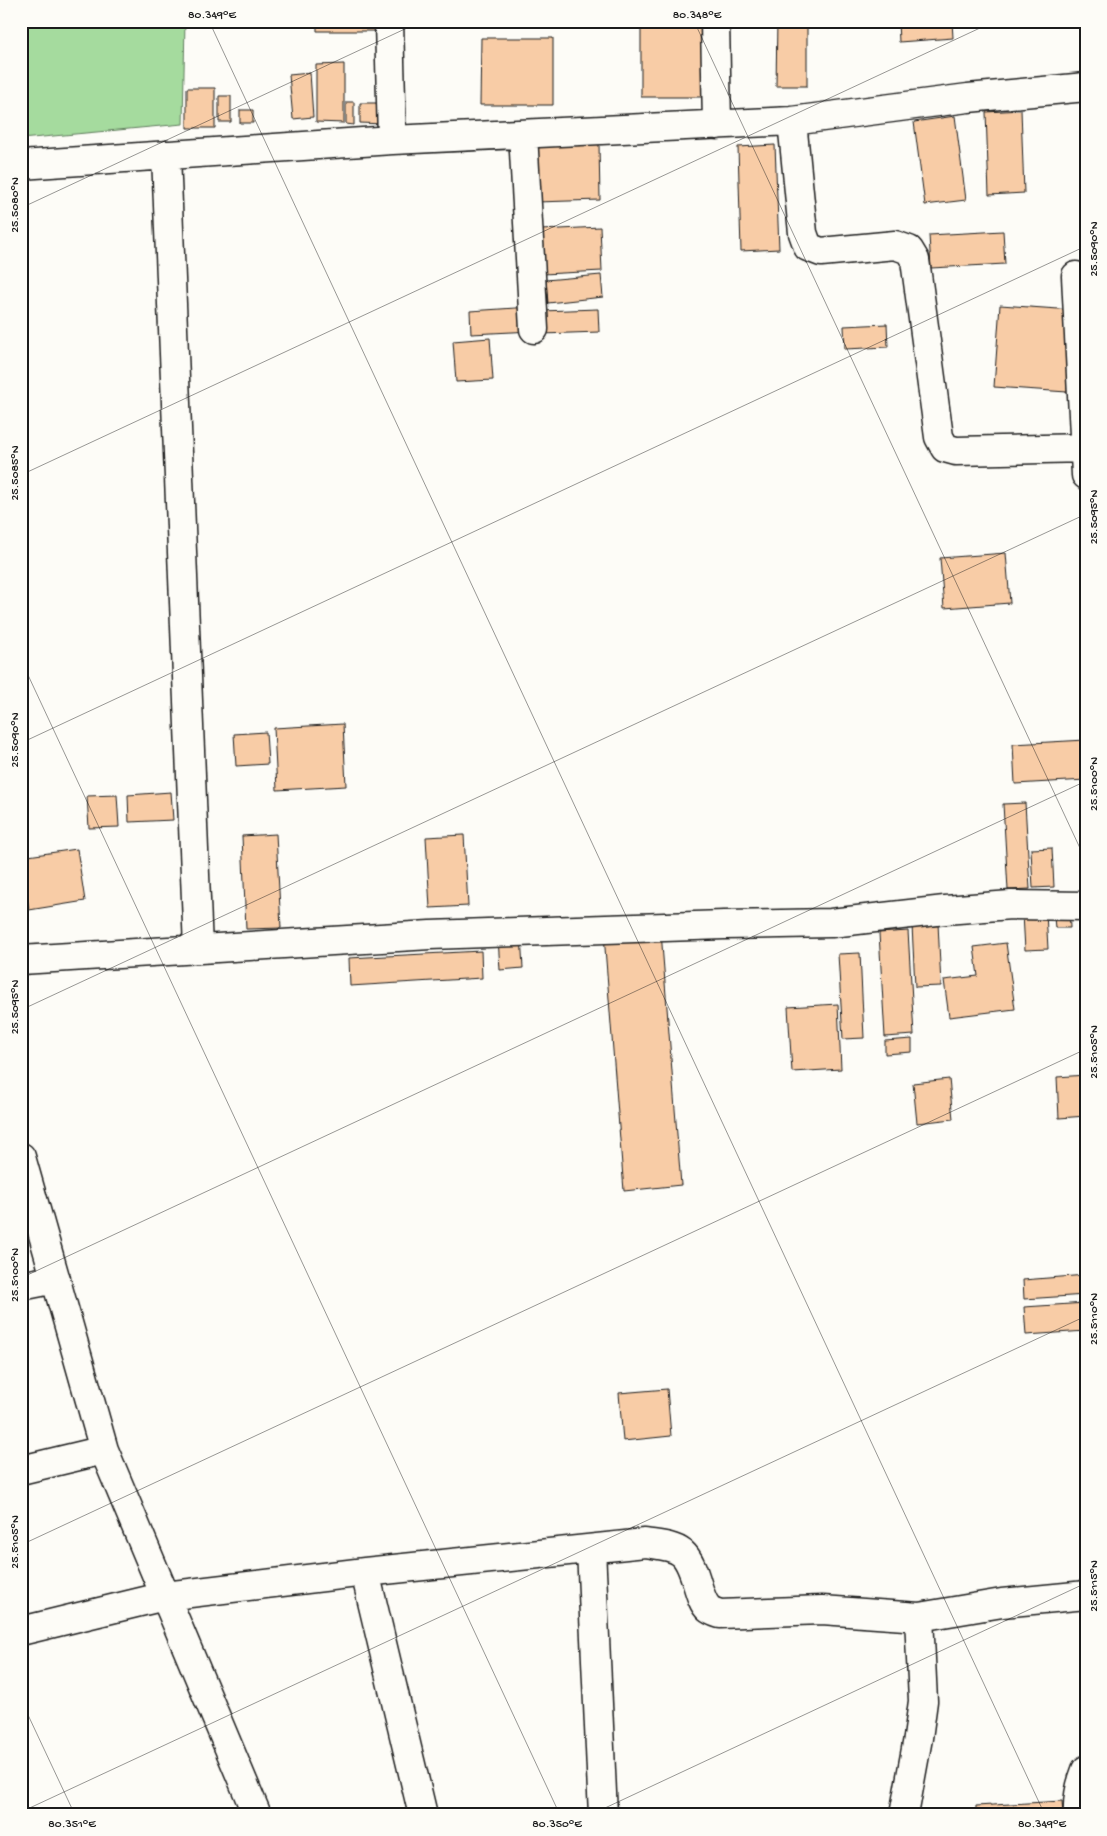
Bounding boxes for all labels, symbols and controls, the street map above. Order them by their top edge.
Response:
text: 80.349°E [188,9,237,23]
text: 80.348°E [673,9,722,23]
text: 25.5080°N [9,177,23,233]
text: 25.5090°N [1088,221,1102,277]
text: 25.5085°N [9,445,23,501]
text: 25.5095°N [1088,490,1102,544]
text: 25.5090°N [9,712,23,768]
text: 25.5100°N [1088,757,1102,811]
text: 25.5095°N [9,980,23,1034]
text: 25.5105°N [1088,1025,1102,1079]
text: 25.5100°N [9,1248,23,1302]
text: 25.5110°N [1088,1293,1102,1345]
text: 25.5105°N [9,1515,23,1569]
text: 25.5115°N [1088,1560,1102,1612]
text: 80.351°E [48,1818,96,1832]
text: 80.350°E [532,1818,582,1832]
text: 80.349°E [1018,1818,1067,1832]

